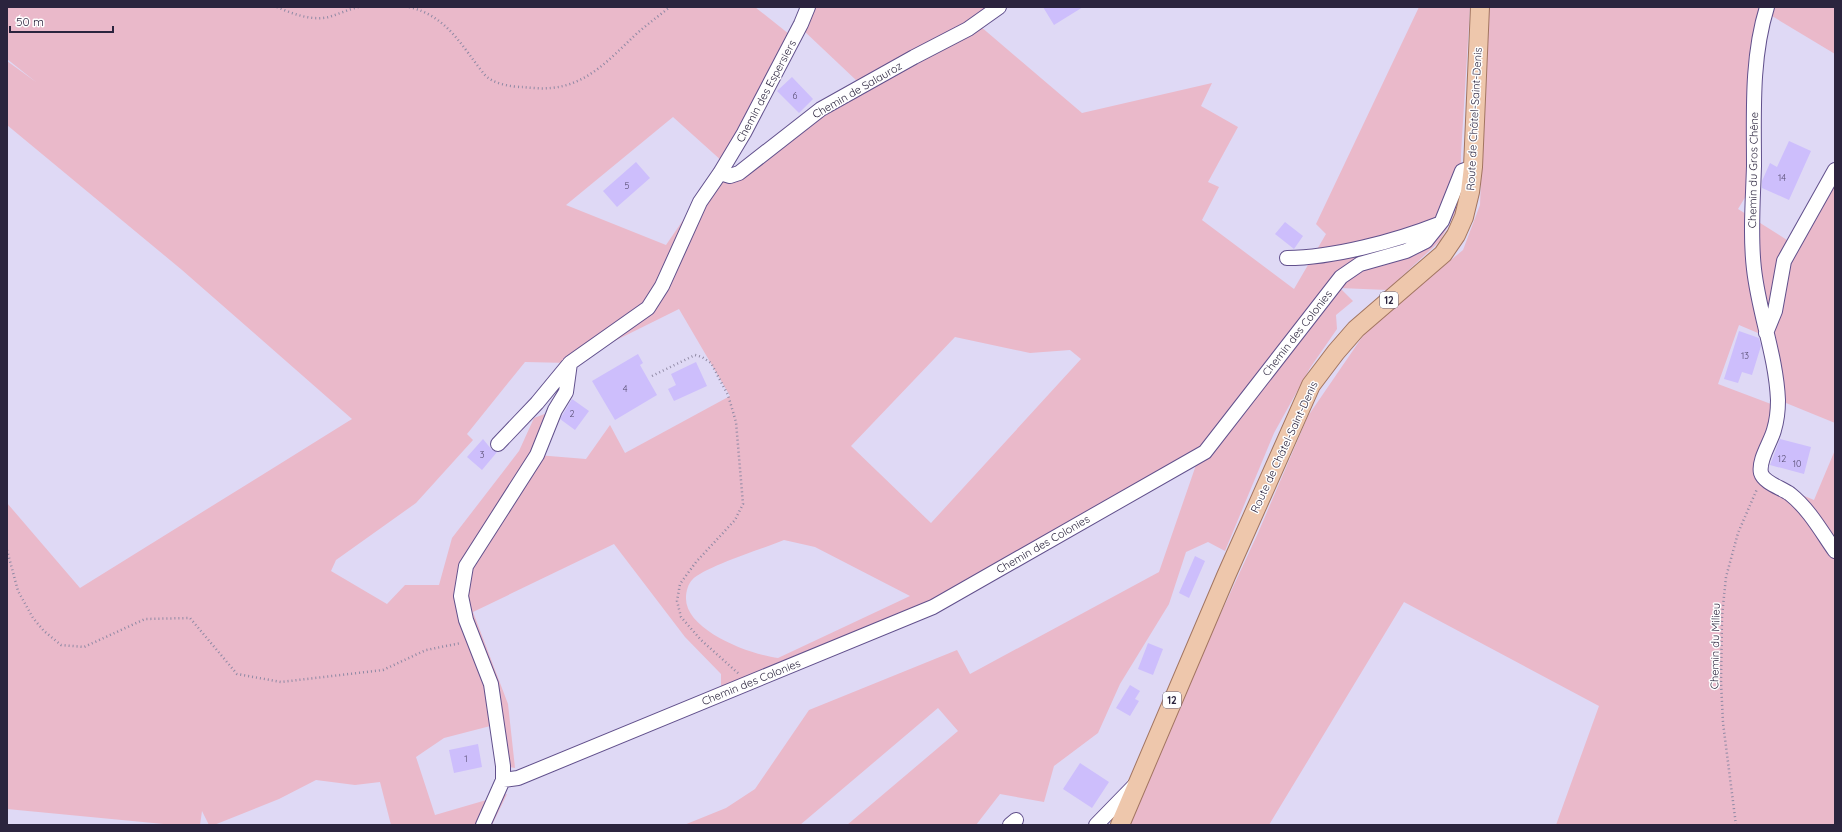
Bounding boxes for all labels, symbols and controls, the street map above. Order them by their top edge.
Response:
scale bar [10,8,113,34]
text: 50 m [16,14,44,29]
street label: Chemin des Espersiers [733,37,799,145]
street label: Route de Châtel-Saint-Denis [1463,47,1485,191]
street label: Chemin de Salauroz [810,59,904,121]
house number: 6 [793,90,798,101]
street label: Chemin du Gros Chêne [1745,112,1761,228]
house number: 14 [1778,172,1786,183]
house number: 5 [625,180,630,191]
street label: Chemin des Colonies [1259,287,1335,379]
road number: 12 [1380,292,1398,308]
house number: 13 [1741,350,1749,361]
street label: Route de Châtel-Saint-Denis [1247,379,1321,515]
house number: 4 [623,383,628,394]
house number: 2 [570,408,575,419]
house number: 3 [480,449,485,460]
house number: 12 [1778,453,1786,464]
house number: 10 [1793,458,1801,469]
street label: Chemin des Colonies [994,512,1092,576]
street label: Chemin du Milieu [1707,603,1723,689]
street label: Chemin des Colonies [700,656,802,708]
road number: 12 [1163,692,1181,708]
house number: 1 [464,753,468,764]

